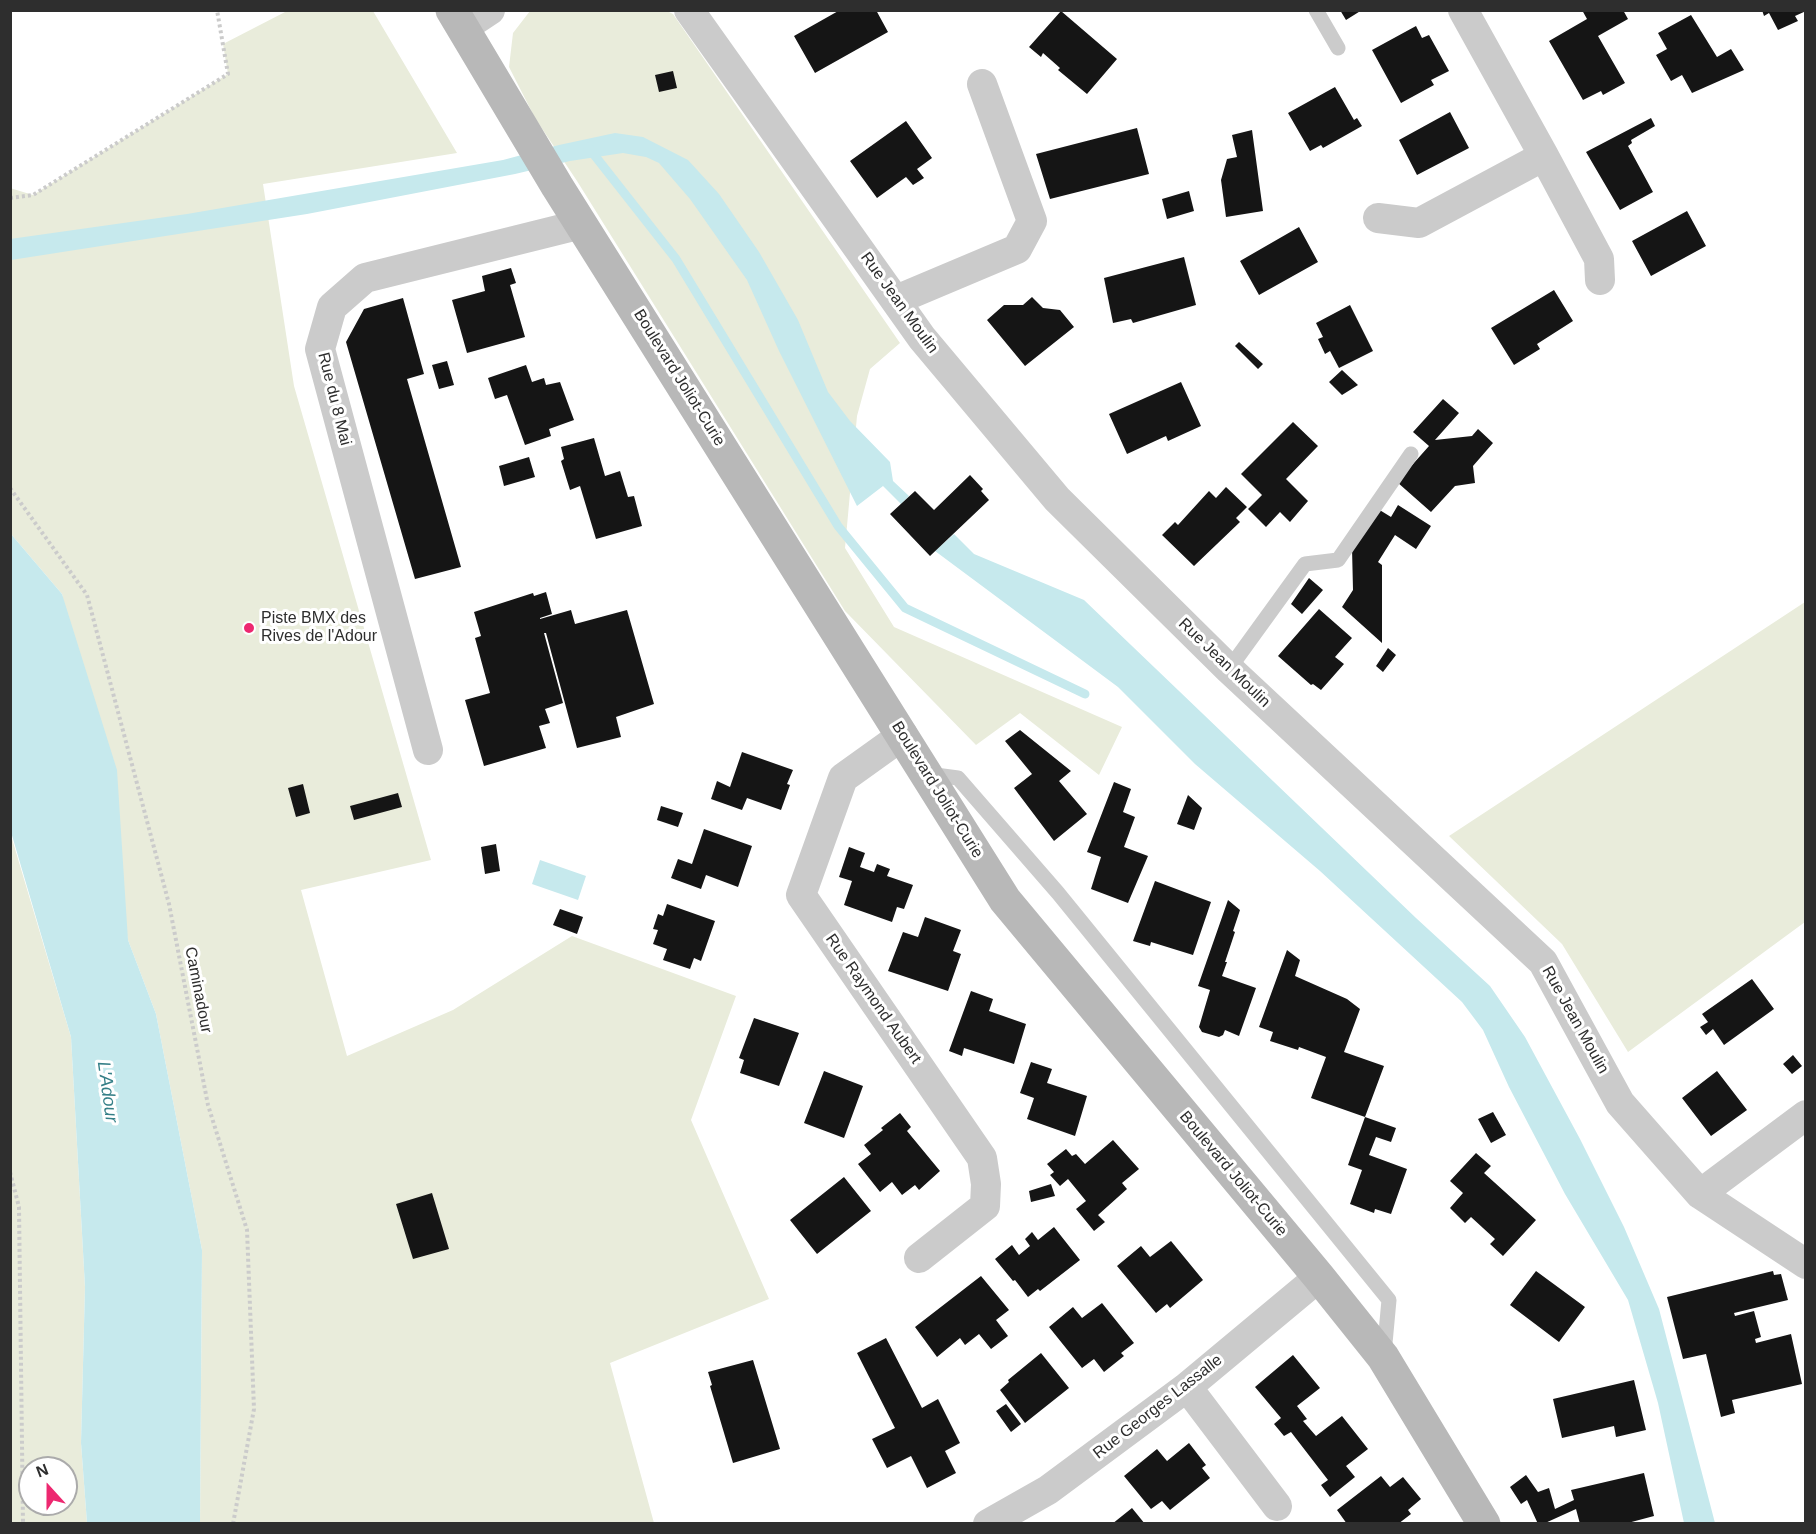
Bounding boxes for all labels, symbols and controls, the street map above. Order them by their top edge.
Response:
street label: Rue Jean Moulin [856,249,942,357]
street label: Boulevard Joliot-Curie [629,306,729,450]
street label: Rue du 8 Mai [313,351,355,447]
place label: Piste BMX des Rives de l'Adour [261,609,377,647]
street label: Rue Jean Moulin [1174,614,1274,712]
marker: Piste BMX des Rives de l'Adour [242,621,256,635]
street label: Boulevard Joliot-Curie [887,718,987,862]
street label: Rue Raymond Aubert [821,930,925,1068]
street label: Caminadour [180,945,216,1035]
street label: Rue Jean Moulin [1537,963,1613,1077]
water label: L'Adour [92,1060,122,1124]
street label: Boulevard Joliot-Curie [1175,1108,1291,1240]
street label: Rue Georges Lassalle [1090,1351,1226,1463]
north arrow [18,1456,78,1516]
text: N [34,1461,51,1481]

